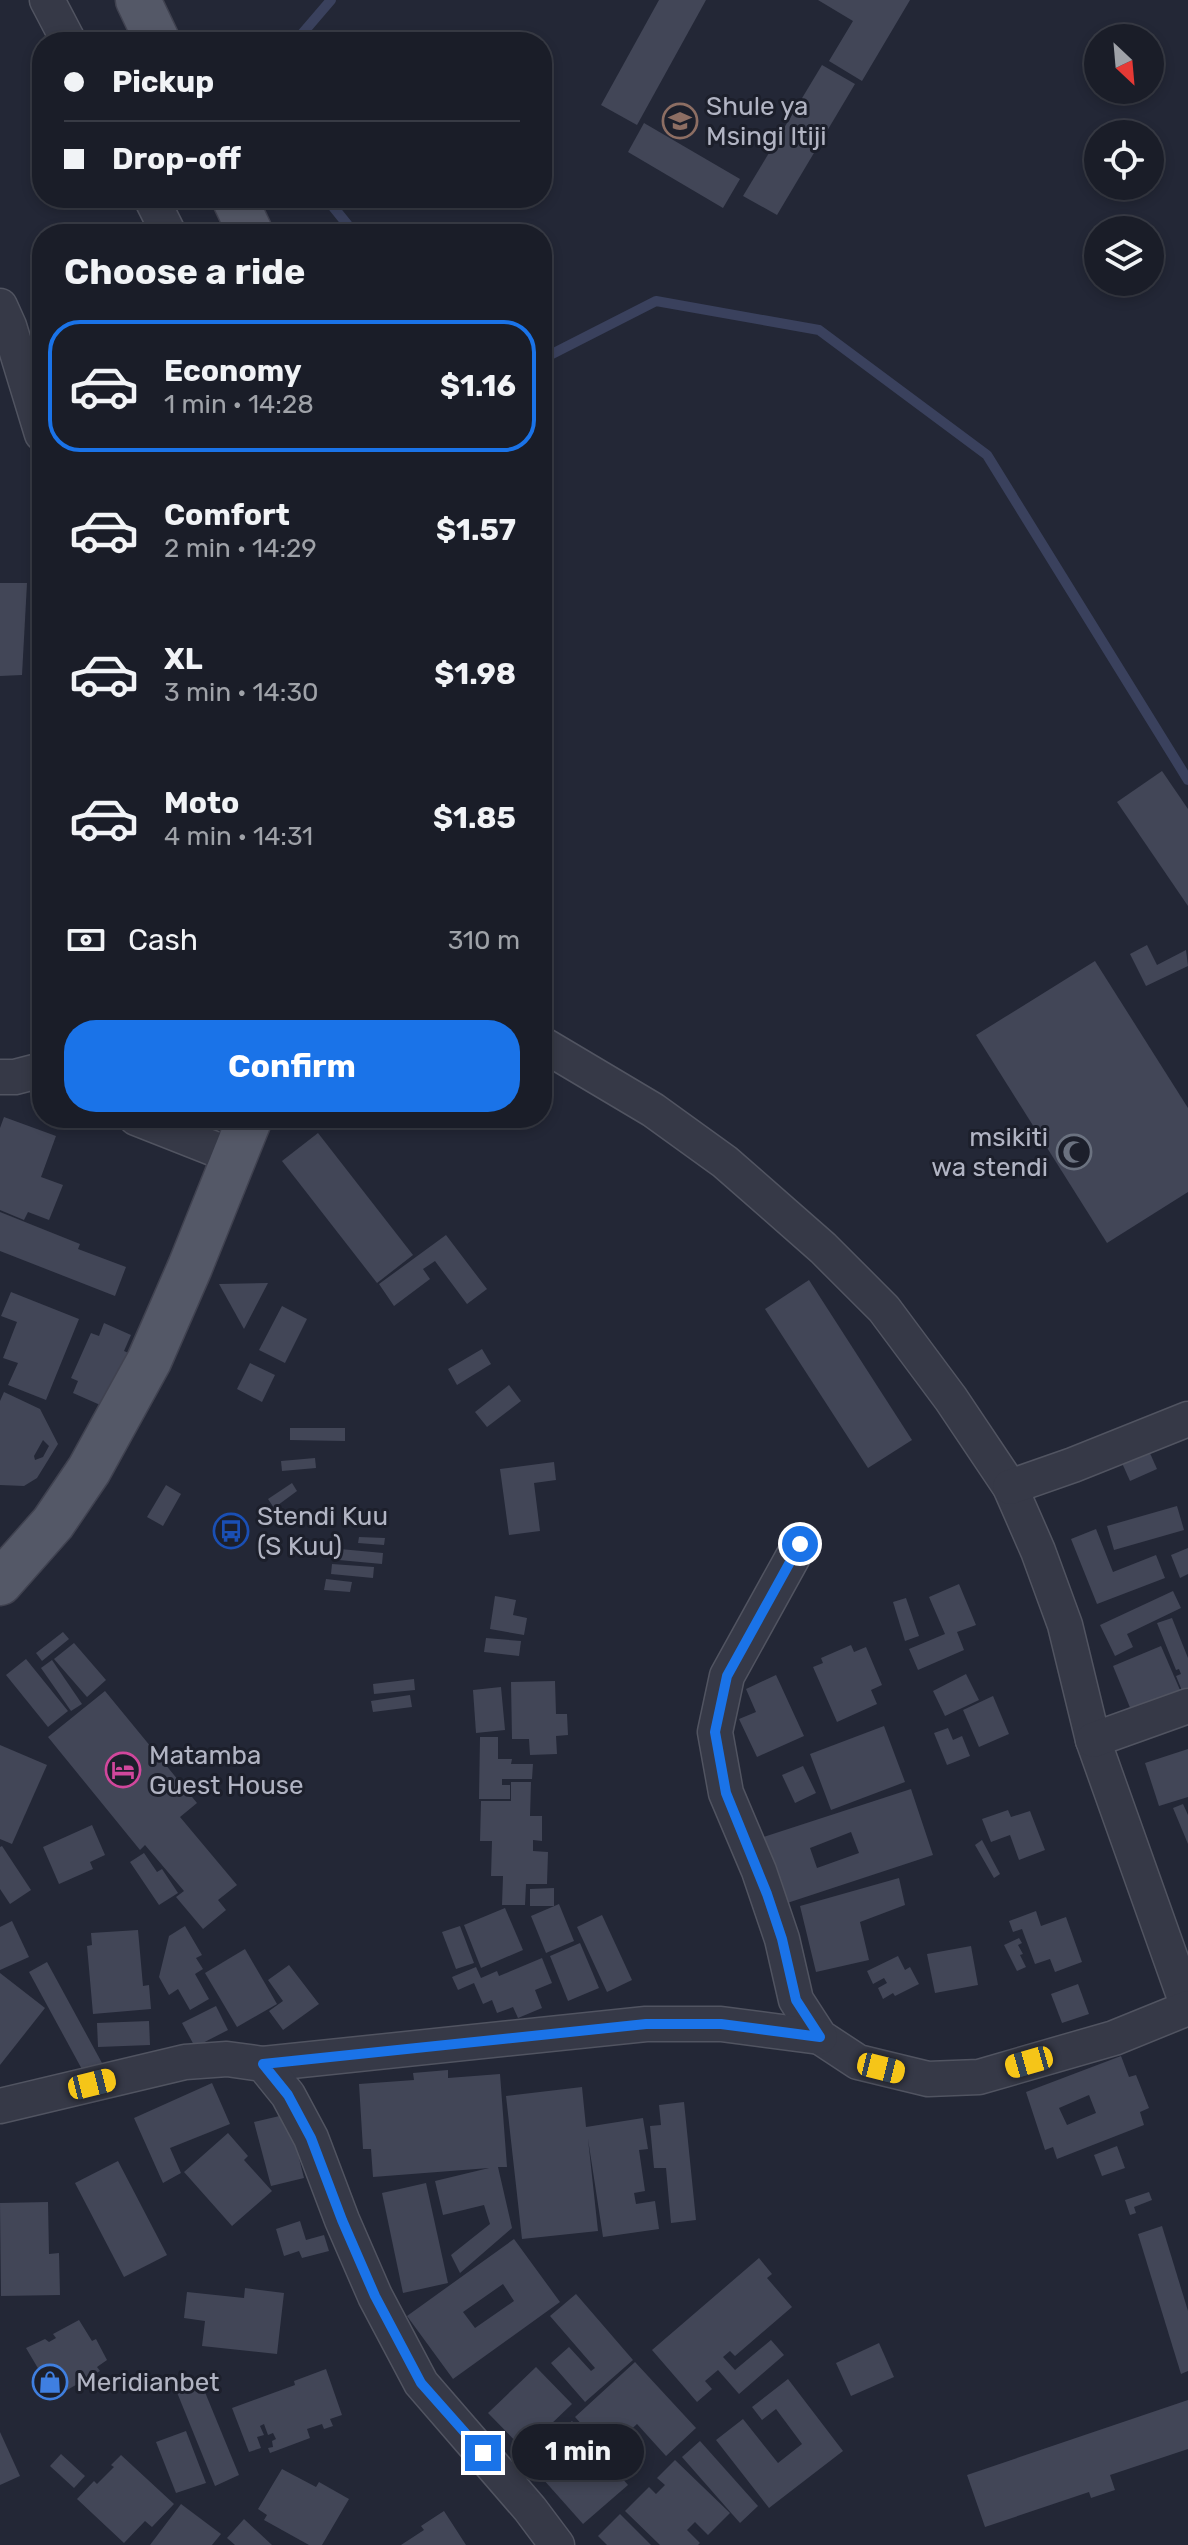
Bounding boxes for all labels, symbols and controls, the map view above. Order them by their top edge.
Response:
north arrow [1084,24,1164,104]
map controls [1084,24,1164,296]
text: Pickup [112,64,214,100]
place label: Shule ya Msingi Itiji [706,91,827,152]
school or university icon: Shule ya Msingi Itiji [661,102,699,140]
button: locate [1084,120,1164,200]
text: Drop-off [112,141,241,177]
button: layers [1084,216,1164,296]
text: Choose a ride [64,250,305,293]
icon: car [68,350,140,422]
text: Economy [164,353,302,389]
text: $1.16 [440,368,516,404]
text: 1 min · 14:28 [164,389,314,420]
icon: car [68,494,140,566]
text: Comfort [164,497,290,533]
text: $1.57 [436,512,516,548]
text: 2 min · 14:29 [164,533,317,564]
icon: car [68,638,140,710]
text: XL [164,641,203,677]
text: $1.98 [434,656,516,692]
text: 3 min · 14:30 [164,677,319,708]
icon: car [68,782,140,854]
text: Moto [164,785,239,821]
text: $1.85 [433,800,516,836]
text: 4 min · 14:31 [164,821,313,852]
icon: cash [64,918,108,962]
text: Cash [128,922,198,958]
text: 310 m [448,925,520,956]
button: Confirm [64,1020,520,1112]
place label: msikiti wa stendi [931,1122,1048,1183]
mosque icon: msikiti wa stendi [1055,1133,1093,1171]
place label: Stendi Kuu (S Kuu) [257,1501,388,1562]
bus stop icon: Stendi Kuu (S Kuu) [212,1512,250,1550]
route start [782,1526,818,1562]
place label: Matamba Guest House [149,1740,304,1801]
hotel icon: Matamba Guest House [104,1751,142,1789]
car [1003,2044,1055,2080]
car [855,2051,907,2085]
car [66,2067,118,2101]
shop icon: Meridianbet [31,2363,69,2401]
place label: Meridianbet [76,2367,219,2398]
callout: 1 min [511,2425,643,2481]
route end [465,2435,501,2471]
text: 1 min [545,2436,611,2467]

